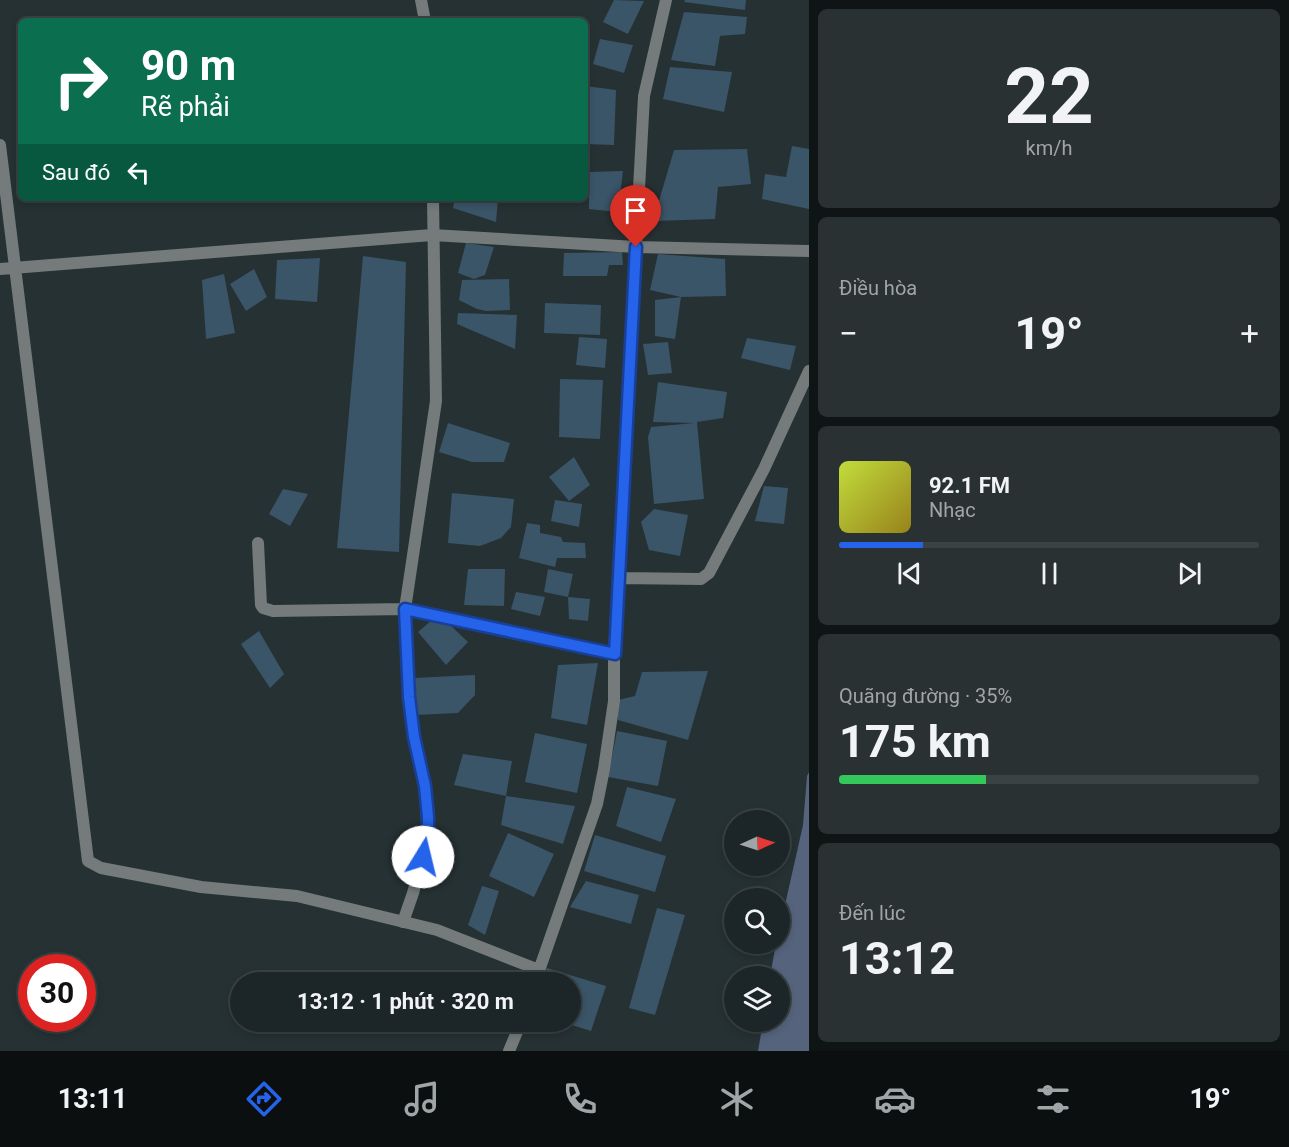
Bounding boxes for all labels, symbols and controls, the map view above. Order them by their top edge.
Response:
text: 90 m [141,41,236,90]
icon: right [42,42,120,120]
text: 22 [1004,51,1094,142]
text: Rẽ phải [141,91,230,123]
text: km/h [1026,136,1072,160]
icon: left [122,156,155,189]
text: Sau đó [42,160,110,185]
pin [610,185,661,247]
icon: arrive [619,194,652,227]
text: Điều hòa [839,276,917,300]
text: 19° [1014,307,1084,360]
text: − [839,314,858,353]
text: + [1240,314,1259,353]
text: 92.1 FM [929,473,1010,498]
text: Nhạc [929,498,976,522]
icon: previous [893,557,926,590]
icon: pause [1033,557,1066,590]
icon: next [1173,557,1206,590]
text: Quãng đường · 35% [839,684,1012,708]
text: 175 km [839,715,991,768]
north arrow [724,810,790,876]
map controls [724,810,790,1032]
position arrow [391,825,455,889]
button: search [724,888,790,954]
text: Đến lúc [839,901,905,925]
text: 13:12 [839,932,955,985]
speed limit sign: 30 [18,954,96,1032]
button: layers [724,966,790,1032]
text: 13:12 · 1 phút · 320 m [297,989,514,1014]
icon: directions [243,1078,285,1120]
icon: music [401,1078,443,1120]
icon: phone [559,1078,601,1120]
icon: climate [716,1078,758,1120]
icon: car [874,1078,916,1120]
icon: filters [1032,1078,1074,1120]
text: 13:11 [58,1083,127,1115]
text: 19° [1190,1083,1231,1115]

